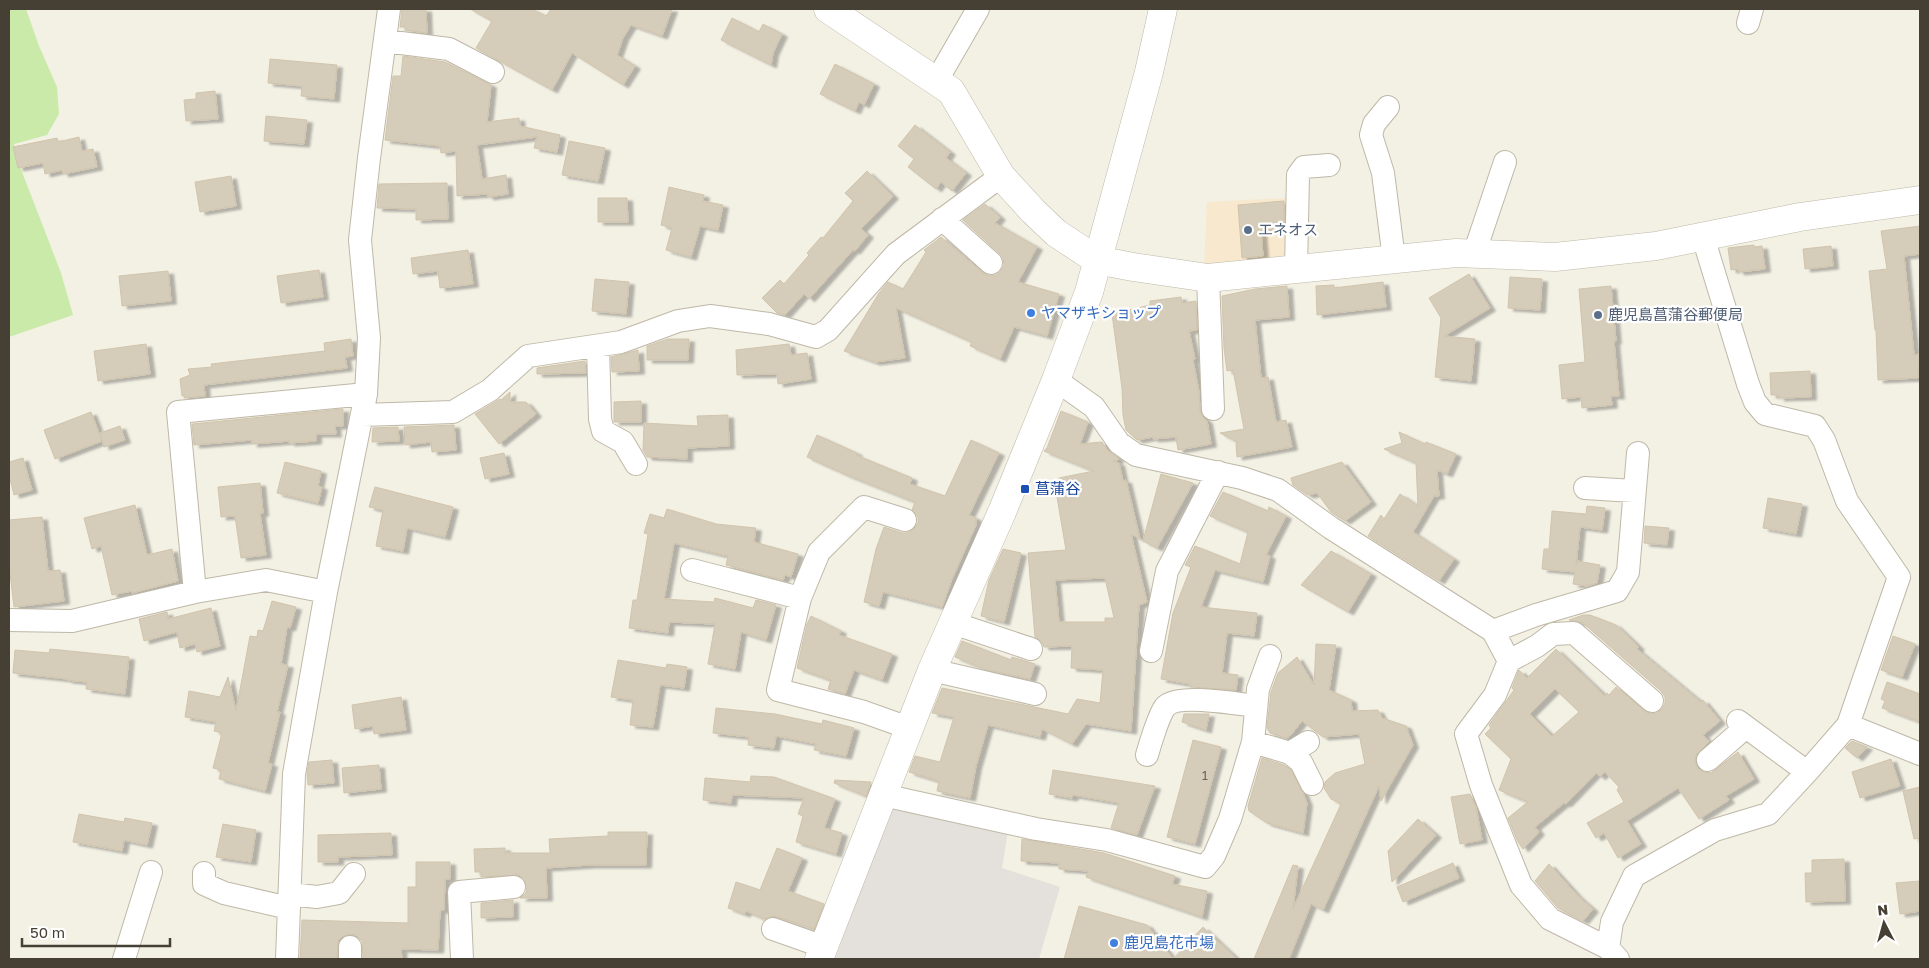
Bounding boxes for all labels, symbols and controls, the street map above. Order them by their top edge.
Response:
place label: エネオス [1258,220,1318,238]
marker: エネオス [1242,224,1254,236]
place label: ヤマザキショップ [1041,303,1161,321]
place label: 鹿児島菖蒲谷郵便局 [1608,305,1743,323]
marker: ヤマザキショップ [1025,307,1037,319]
marker: 鹿児島菖蒲谷郵便局 [1592,309,1604,321]
place label: 菖蒲谷 [1035,479,1080,497]
marker: 菖蒲谷 [1019,483,1031,495]
house number: 1 [1202,768,1208,783]
north arrow [1859,898,1909,948]
text: N [1876,901,1889,919]
scale bar [22,916,170,948]
text: 50 m [30,923,65,941]
place label: 鹿児島花市場 [1124,933,1214,951]
marker: 鹿児島花市場 [1108,937,1120,949]

